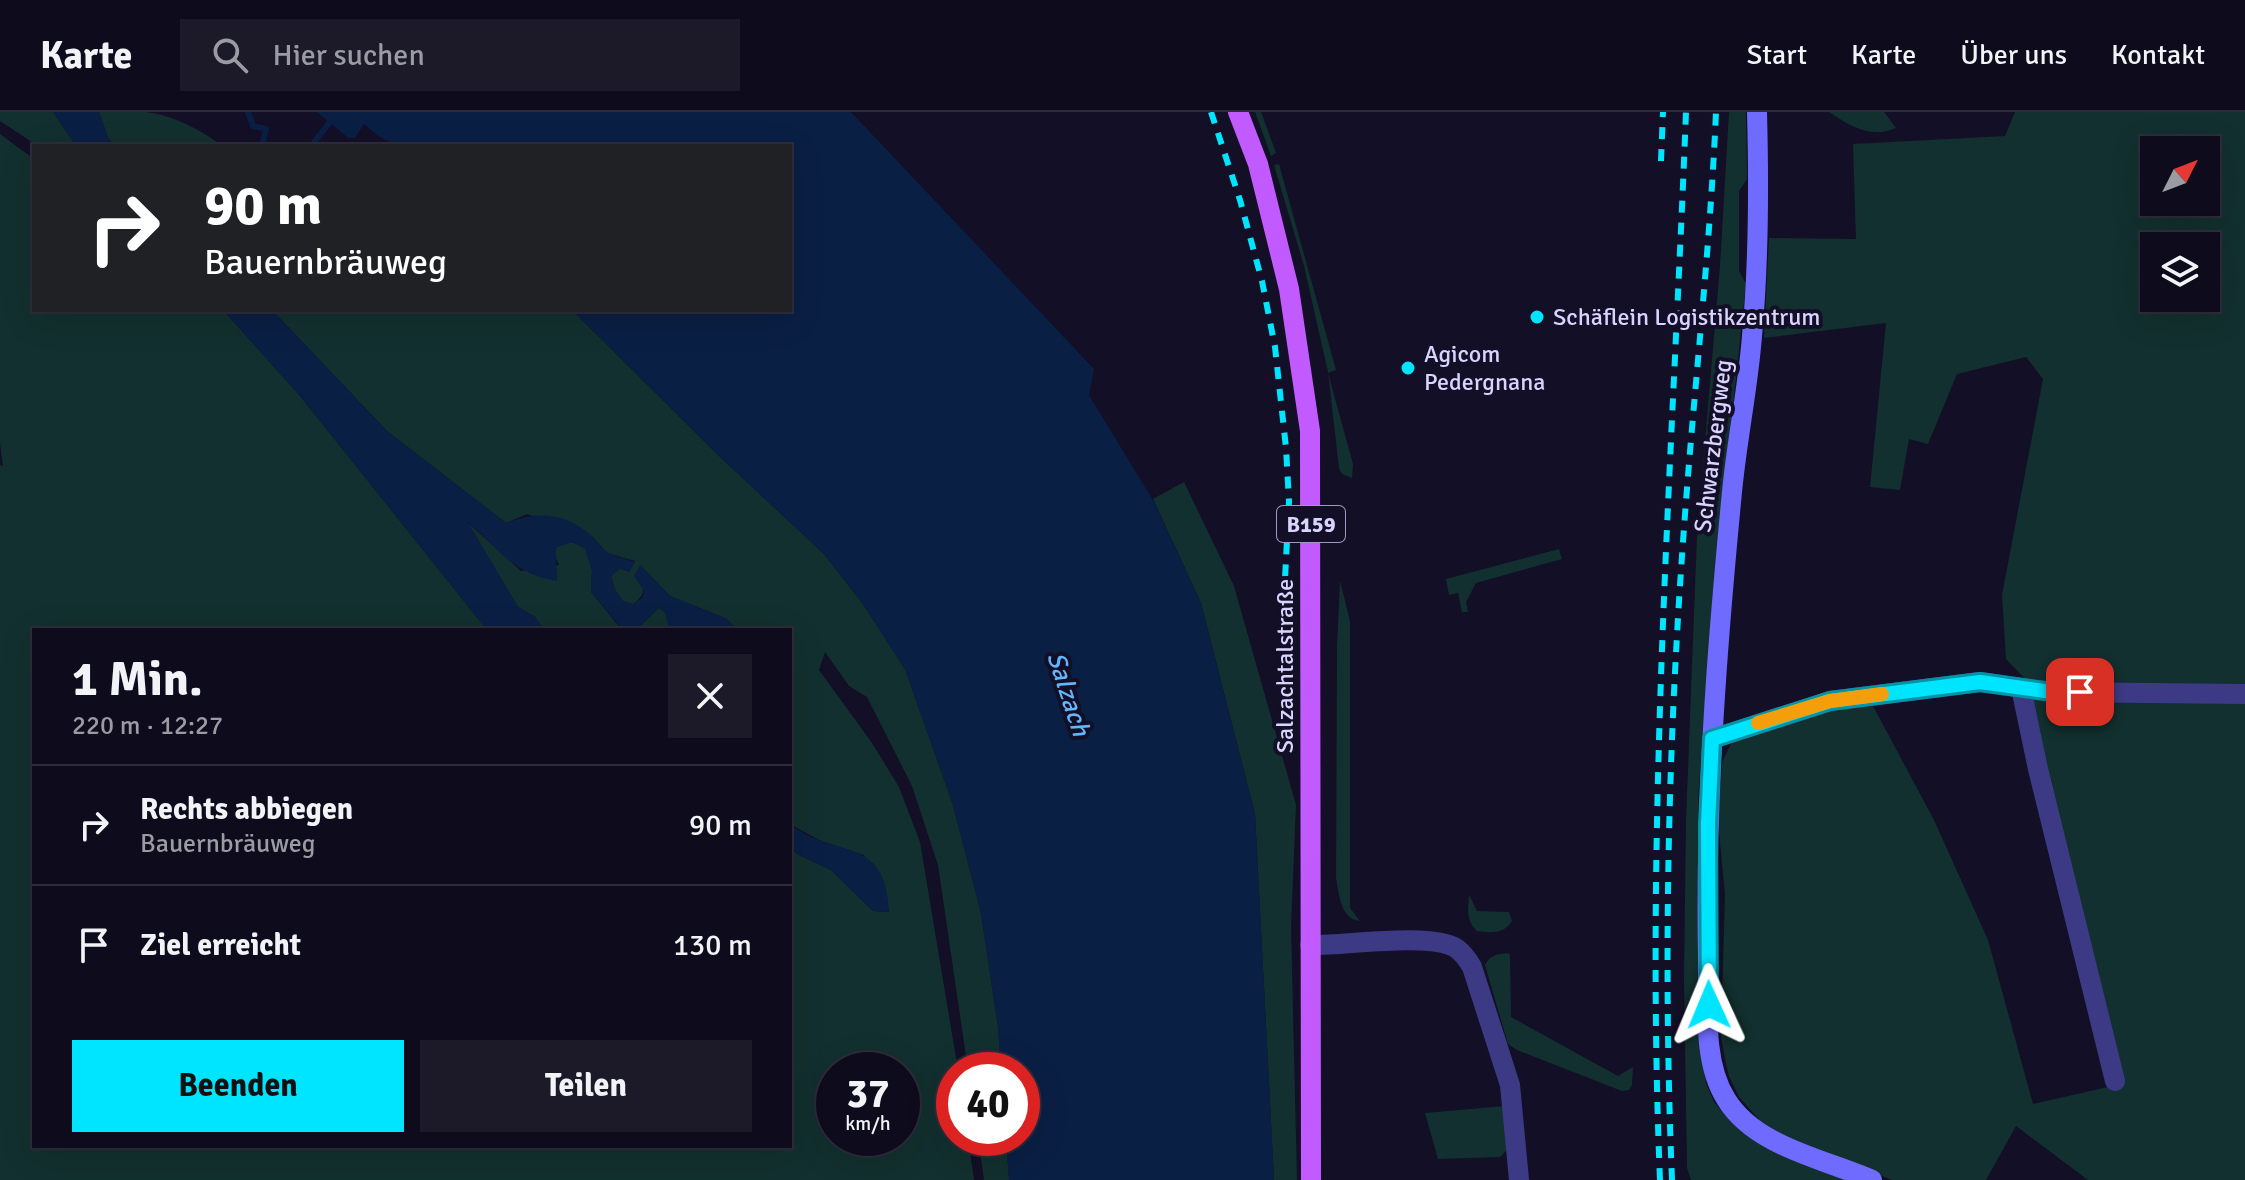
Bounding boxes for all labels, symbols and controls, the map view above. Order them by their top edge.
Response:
search box [180,19,740,91]
text: Karte [40,32,132,79]
icon: search [208,33,252,77]
text: Hier suchen [272,37,425,74]
text: Start [1747,38,1807,72]
text: Karte [1851,38,1916,72]
text: Über uns [1960,38,2067,72]
text: Kontakt [2111,38,2205,72]
north arrow [2140,136,2220,216]
map controls [2140,136,2220,312]
text: 90 m [204,171,322,240]
icon: right [72,176,176,280]
button: layers [2140,232,2220,312]
text: Bauernbräuweg [204,240,447,285]
place label: Schäflein Logistikzentrum [1553,302,1820,332]
marker: Schäflein Logistikzentrum [1528,308,1546,326]
place label: Agicom Pedergnana [1424,339,1546,397]
street label: Schwarzbergweg [1688,358,1738,534]
marker: Agicom Pedergnana [1399,359,1417,377]
road number: B159 [1277,506,1345,542]
street label: Salzachtalstraße [1270,579,1300,753]
water label: Salzach [1039,648,1097,741]
text: 1 Min. [72,650,203,709]
button: close [668,654,752,738]
pin [2046,658,2114,726]
icon: arrive [2058,670,2102,714]
text: 220 m · 12:27 [72,710,223,742]
text: Rechts abbiegen [140,791,353,828]
icon: right [72,803,116,847]
text: 90 m [689,807,752,844]
text: Bauernbräuweg [140,828,316,860]
icon: arrive [72,923,116,967]
text: Ziel erreicht [140,927,301,964]
text: 130 m [673,927,752,964]
position arrow [1667,963,1751,1047]
button: Beenden [72,1040,404,1132]
button: Teilen [420,1040,752,1132]
speed limit sign: 40 [936,1052,1040,1156]
text: 37 [846,1069,890,1119]
text: km/h [845,1111,891,1136]

